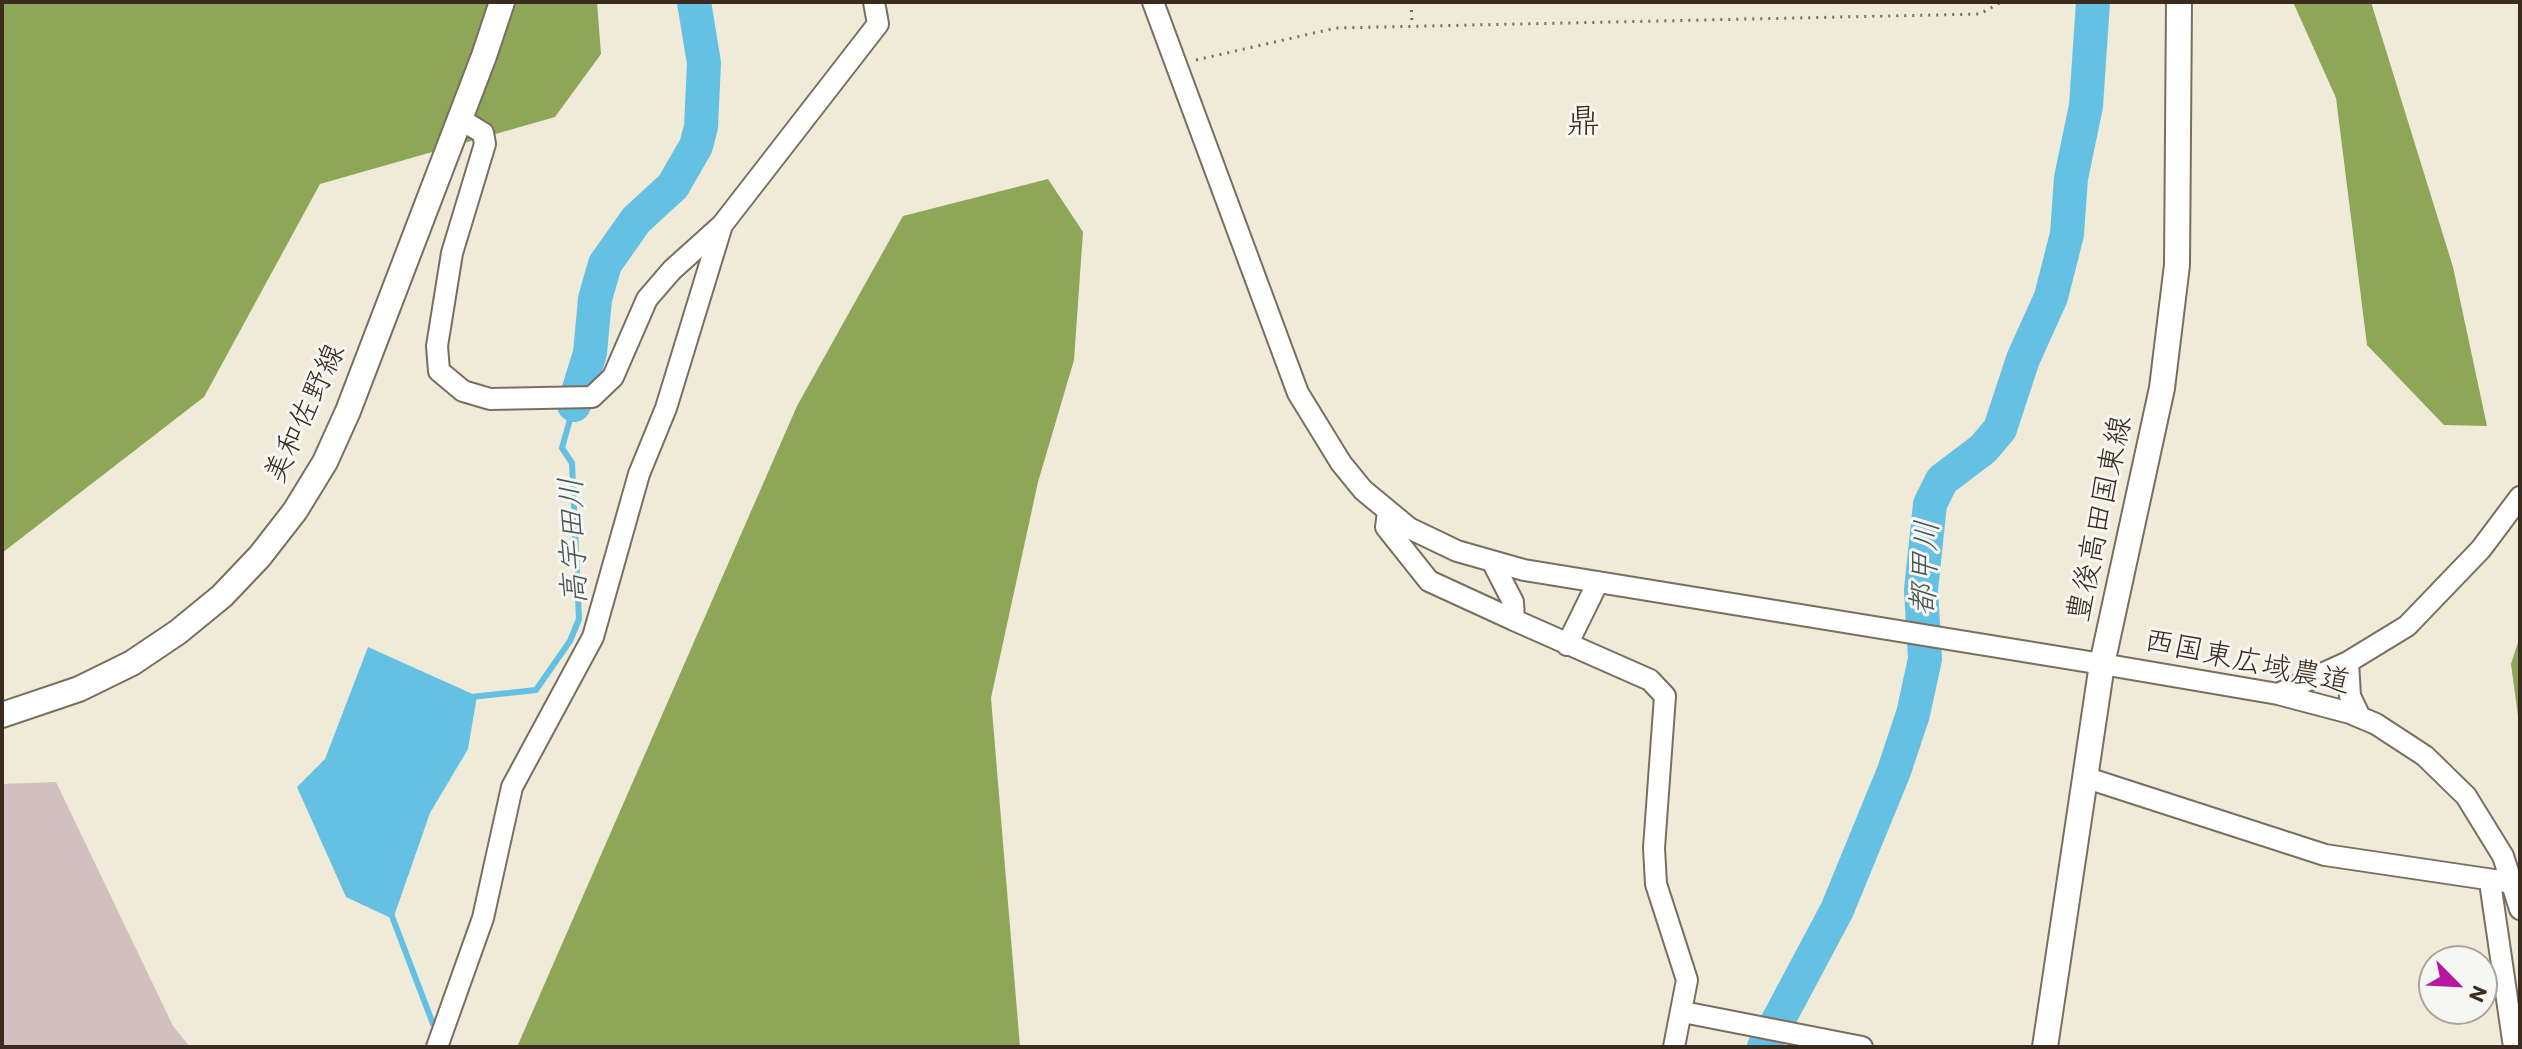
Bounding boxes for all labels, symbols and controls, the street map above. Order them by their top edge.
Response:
district label: 鼎 [1566,103,1600,143]
street label: 美和佐野線 [258,338,354,490]
street label: 豊後高田国東線 [2062,413,2140,625]
water label: 高宇田川 [554,476,596,606]
water label: 都甲川 [1905,519,1949,617]
street label: 西国東広域農道 [2141,624,2353,702]
north arrow [2418,945,2498,1025]
text: N [2463,982,2494,1006]

